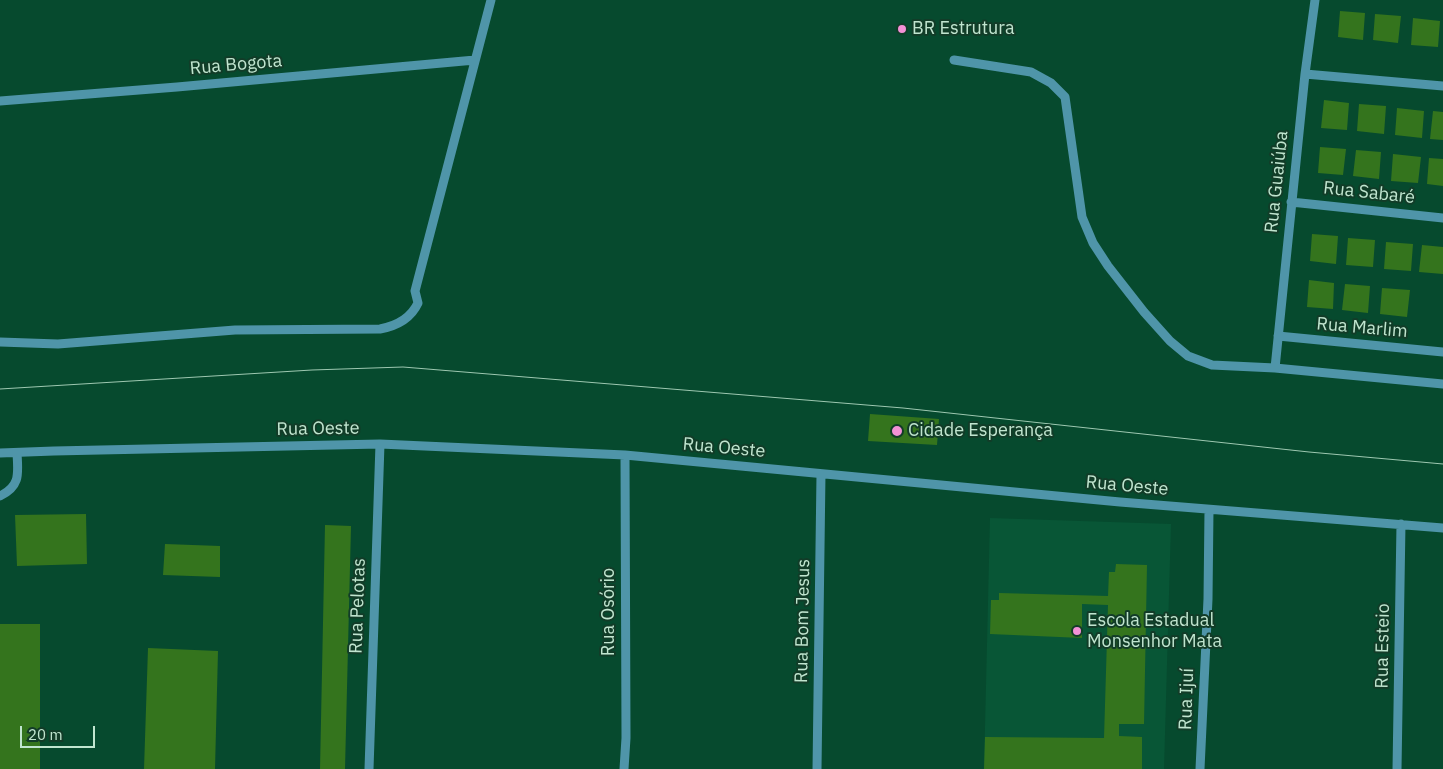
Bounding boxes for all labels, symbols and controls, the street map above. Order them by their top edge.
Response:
place label: BR Estrutura [912,18,1014,40]
marker: BR Estrutura [896,23,908,35]
street label: Rua Bogota [189,50,283,80]
street label: Rua Guaiúba [1261,130,1293,234]
street label: Rua Sabaré [1322,177,1416,209]
street label: Rua Marlim [1315,313,1409,343]
street label: Rua Oeste [276,417,360,441]
place label: Cidade Esperança [908,420,1053,442]
marker: Cidade Esperança [890,424,904,438]
street label: Rua Oeste [682,434,766,462]
street label: Rua Oeste [1085,472,1169,500]
street label: Rua Pelotas [346,558,370,654]
street label: Rua Bom Jesus [791,559,815,683]
street label: Rua Osório [598,568,620,656]
street label: Rua Esteio [1371,603,1395,689]
place label: Escola Estadual Monsenhor Mata [1087,610,1222,652]
marker: Escola Estadual Monsenhor Mata [1071,625,1083,637]
street label: Rua Ijuí [1175,668,1199,730]
scale bar [22,716,98,748]
text: 20 m [28,725,63,744]

